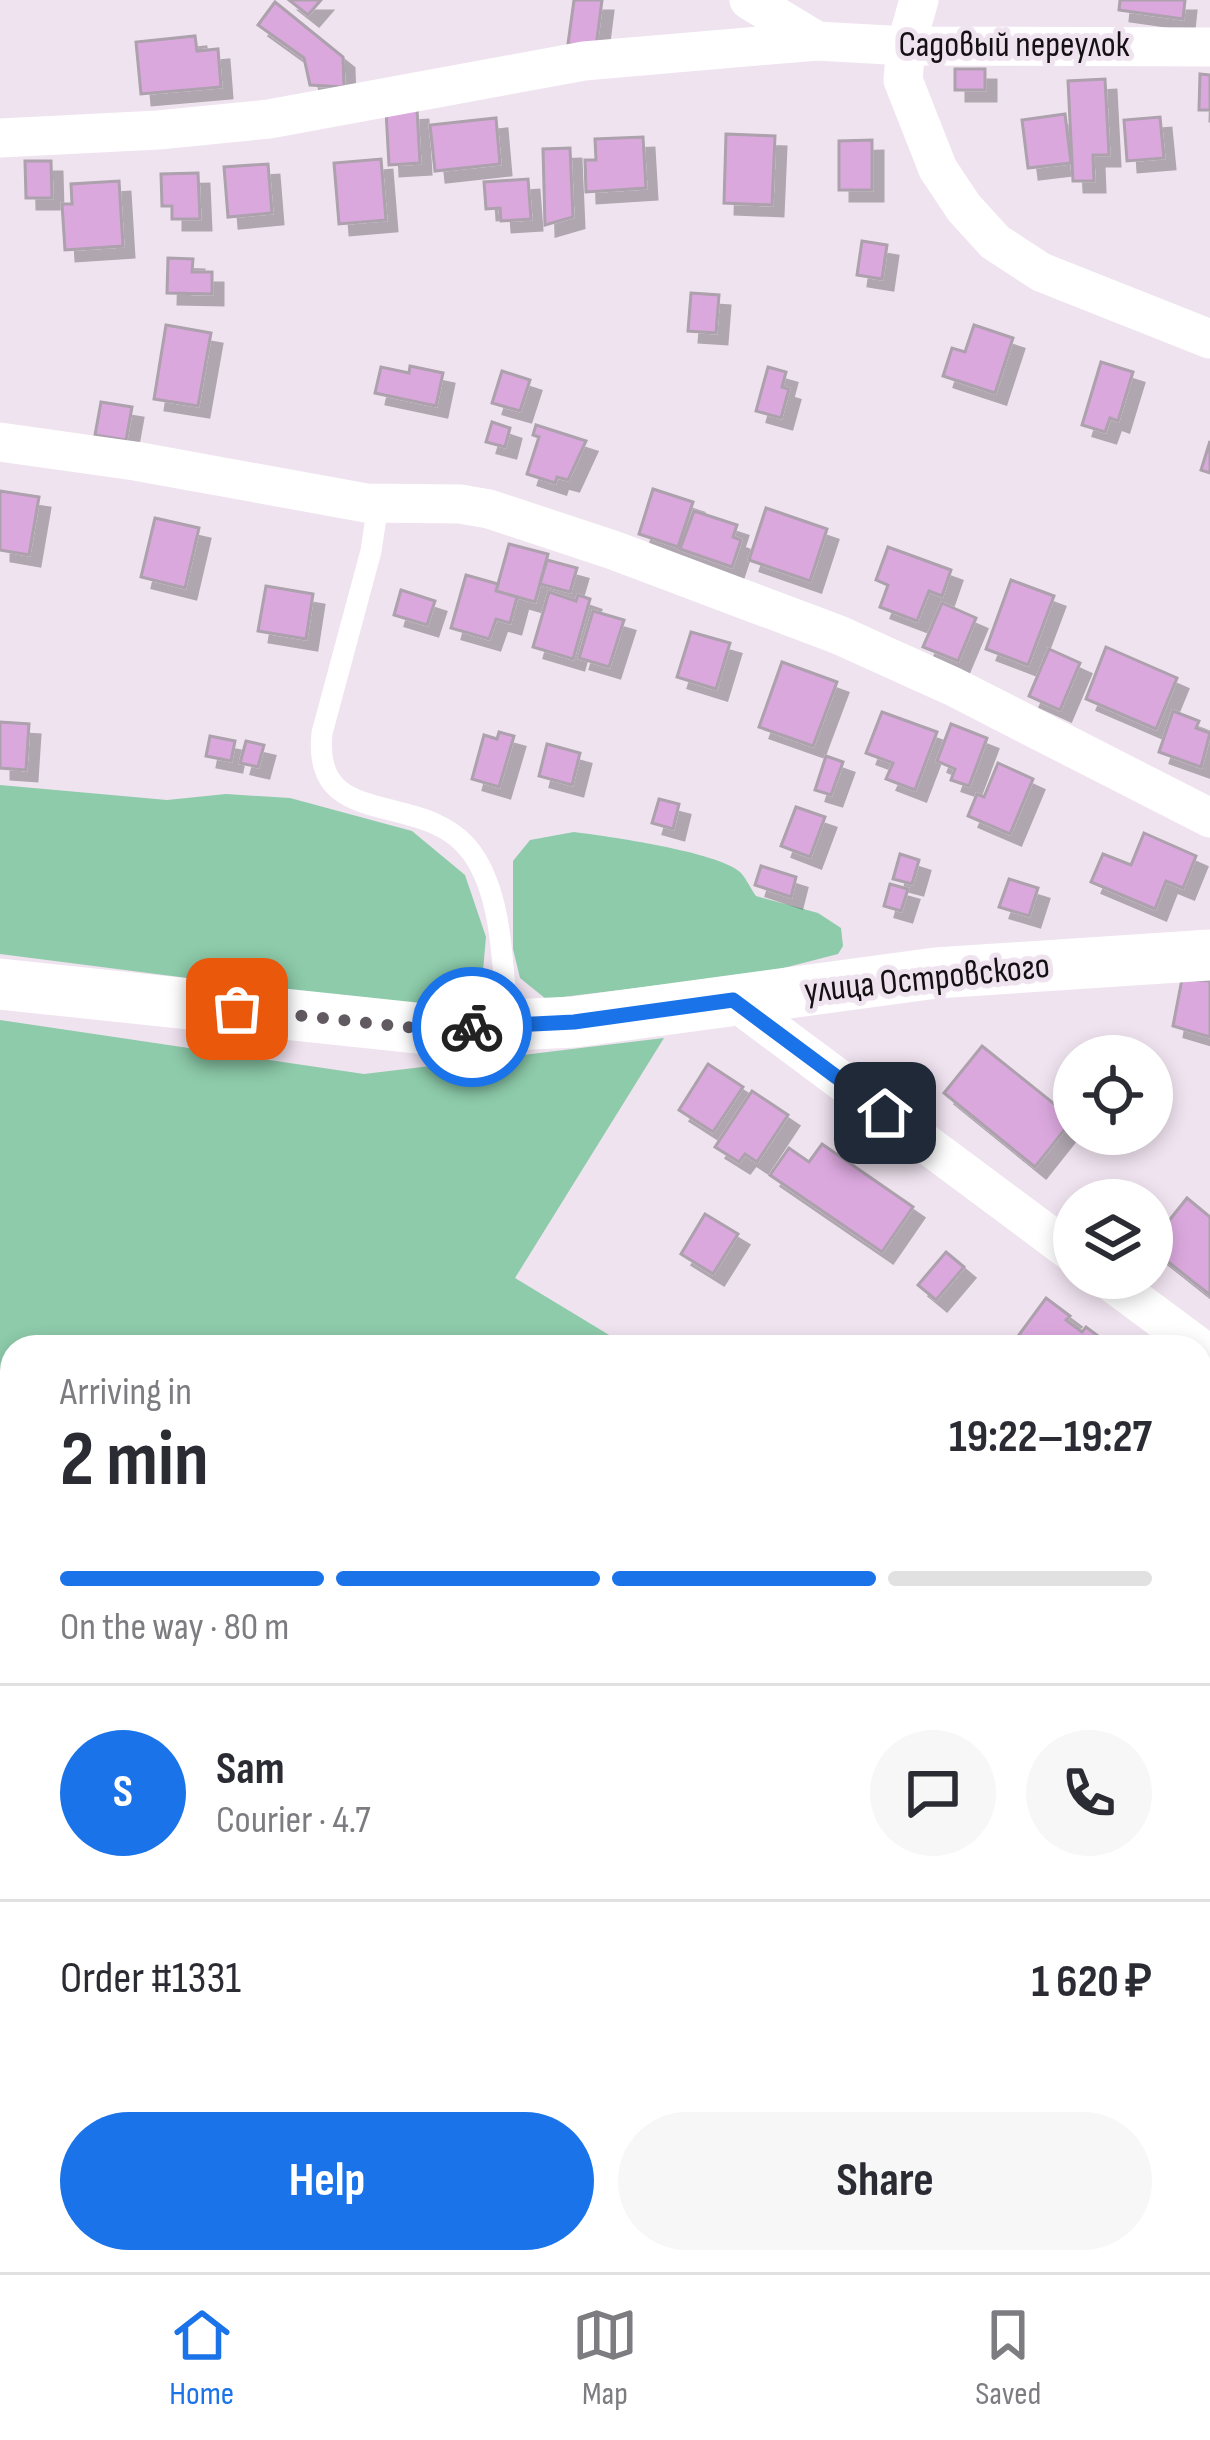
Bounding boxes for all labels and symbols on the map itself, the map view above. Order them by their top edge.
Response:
street label: Садовый переулок [899,24,1130,67]
street label: улица Островского [802,945,1052,1013]
pin [186,958,288,1060]
courier [412,967,532,1087]
pin [834,1062,936,1164]

